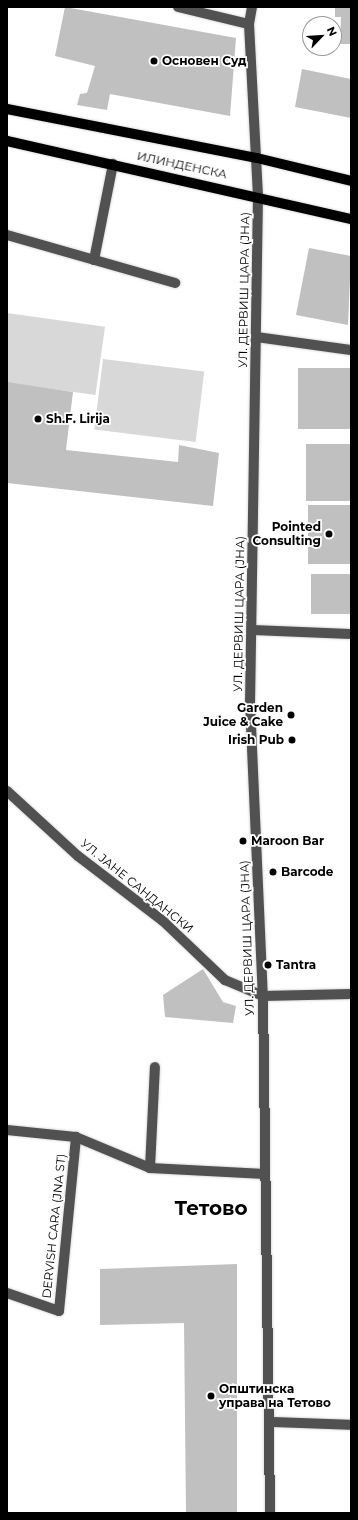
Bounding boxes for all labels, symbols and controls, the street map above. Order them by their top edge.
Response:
north arrow [302,16,342,56]
text: N [324,24,340,38]
place label: Основен Суд [162,54,246,68]
marker: Основен Суд [149,56,159,66]
street label: ИЛИНДЕНСКА [136,148,228,182]
street label: УЛ. ДЕРВИШ ЦАРА (ЈНА) [235,212,253,368]
place label: Sh.F. Lirija [46,412,110,426]
marker: Sh.F. Lirija [33,414,43,424]
place label: Pointed Consulting [253,520,321,548]
marker: Pointed Consulting [324,529,334,539]
street label: УЛ. ДЕРВИШ ЦАРА (ЈНА) [230,536,248,692]
place label: Garden Juice & Cake [203,701,283,729]
marker: Garden Juice & Cake [286,710,296,720]
place label: Irish Pub [228,733,284,747]
marker: Irish Pub [287,735,297,745]
place label: Maroon Bar [251,834,324,848]
street label: УЛ. ЈАНЕ САНДАНСКИ [78,836,196,936]
marker: Maroon Bar [238,836,248,846]
street label: УЛ. ДЕРВИШ ЦАРА (ЈНА) [237,860,257,1016]
place label: Barcode [281,865,333,879]
marker: Barcode [268,867,278,877]
place label: Tantra [276,958,316,972]
marker: Tantra [263,960,273,970]
street label: DERVISH CARA (JNA ST) [39,1153,69,1299]
district label: Тетово [175,1196,247,1220]
place label: Општинска управа на Тетово [219,1382,331,1410]
marker: Општинска управа на Тетово [206,1391,216,1401]

